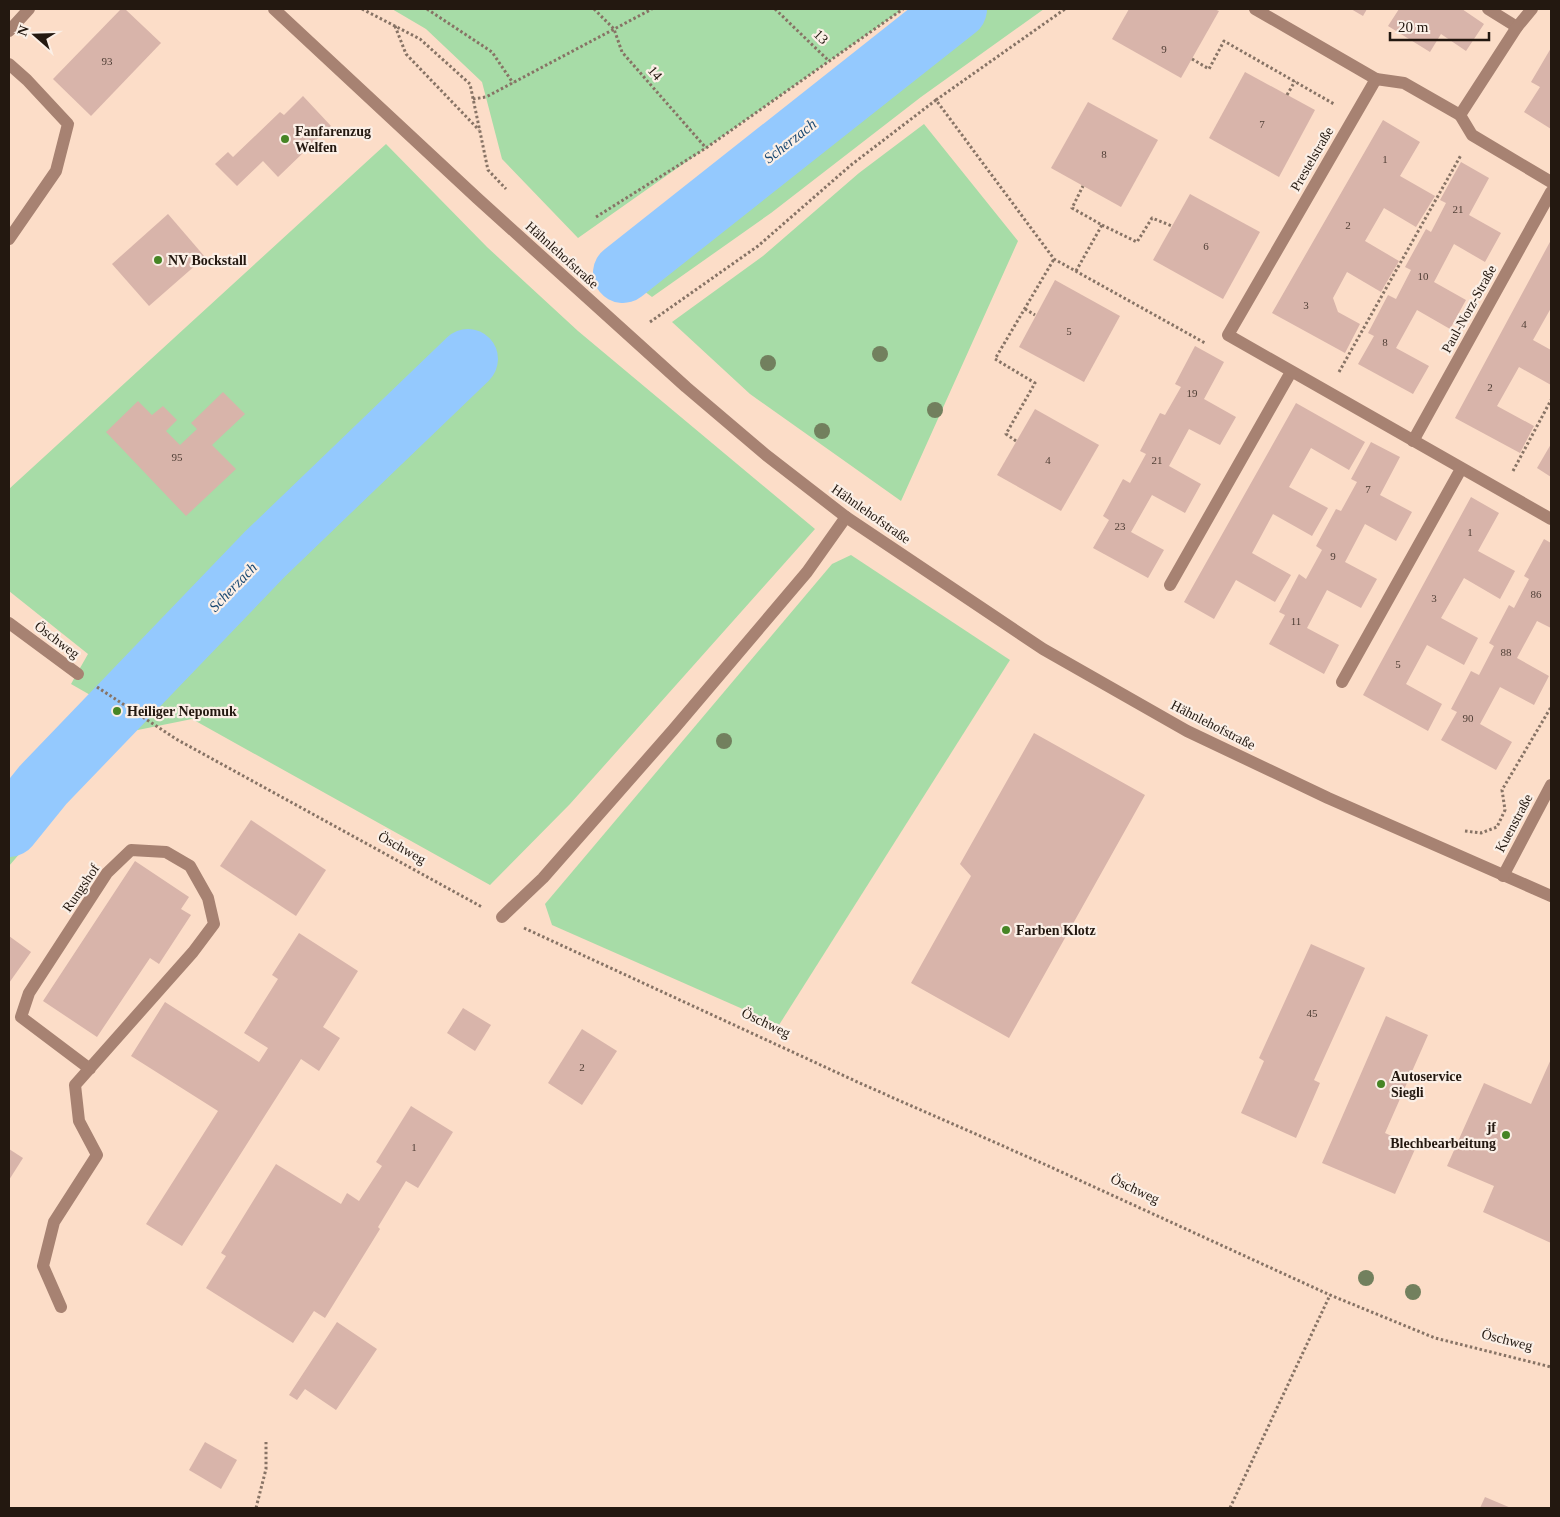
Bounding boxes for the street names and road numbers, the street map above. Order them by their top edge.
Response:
street label: 13 [811,27,831,47]
street label: 14 [645,63,665,83]
street label: Prestelstraße [1288,124,1336,194]
street label: Hähnlehofstraße [523,218,601,292]
street label: Paul-Norz-Straße [1439,263,1499,355]
street label: Hähnlehofstraße [829,481,913,547]
street label: Öschweg [32,618,83,662]
street label: Hähnlehofstraße [1168,697,1258,753]
street label: Kuenstraße [1492,791,1536,855]
street label: Öschweg [376,828,429,867]
street label: Rungshof [60,861,103,915]
street label: Öschweg [739,1004,793,1041]
street label: Öschweg [1108,1170,1162,1207]
street label: Öschweg [1480,1325,1534,1354]

